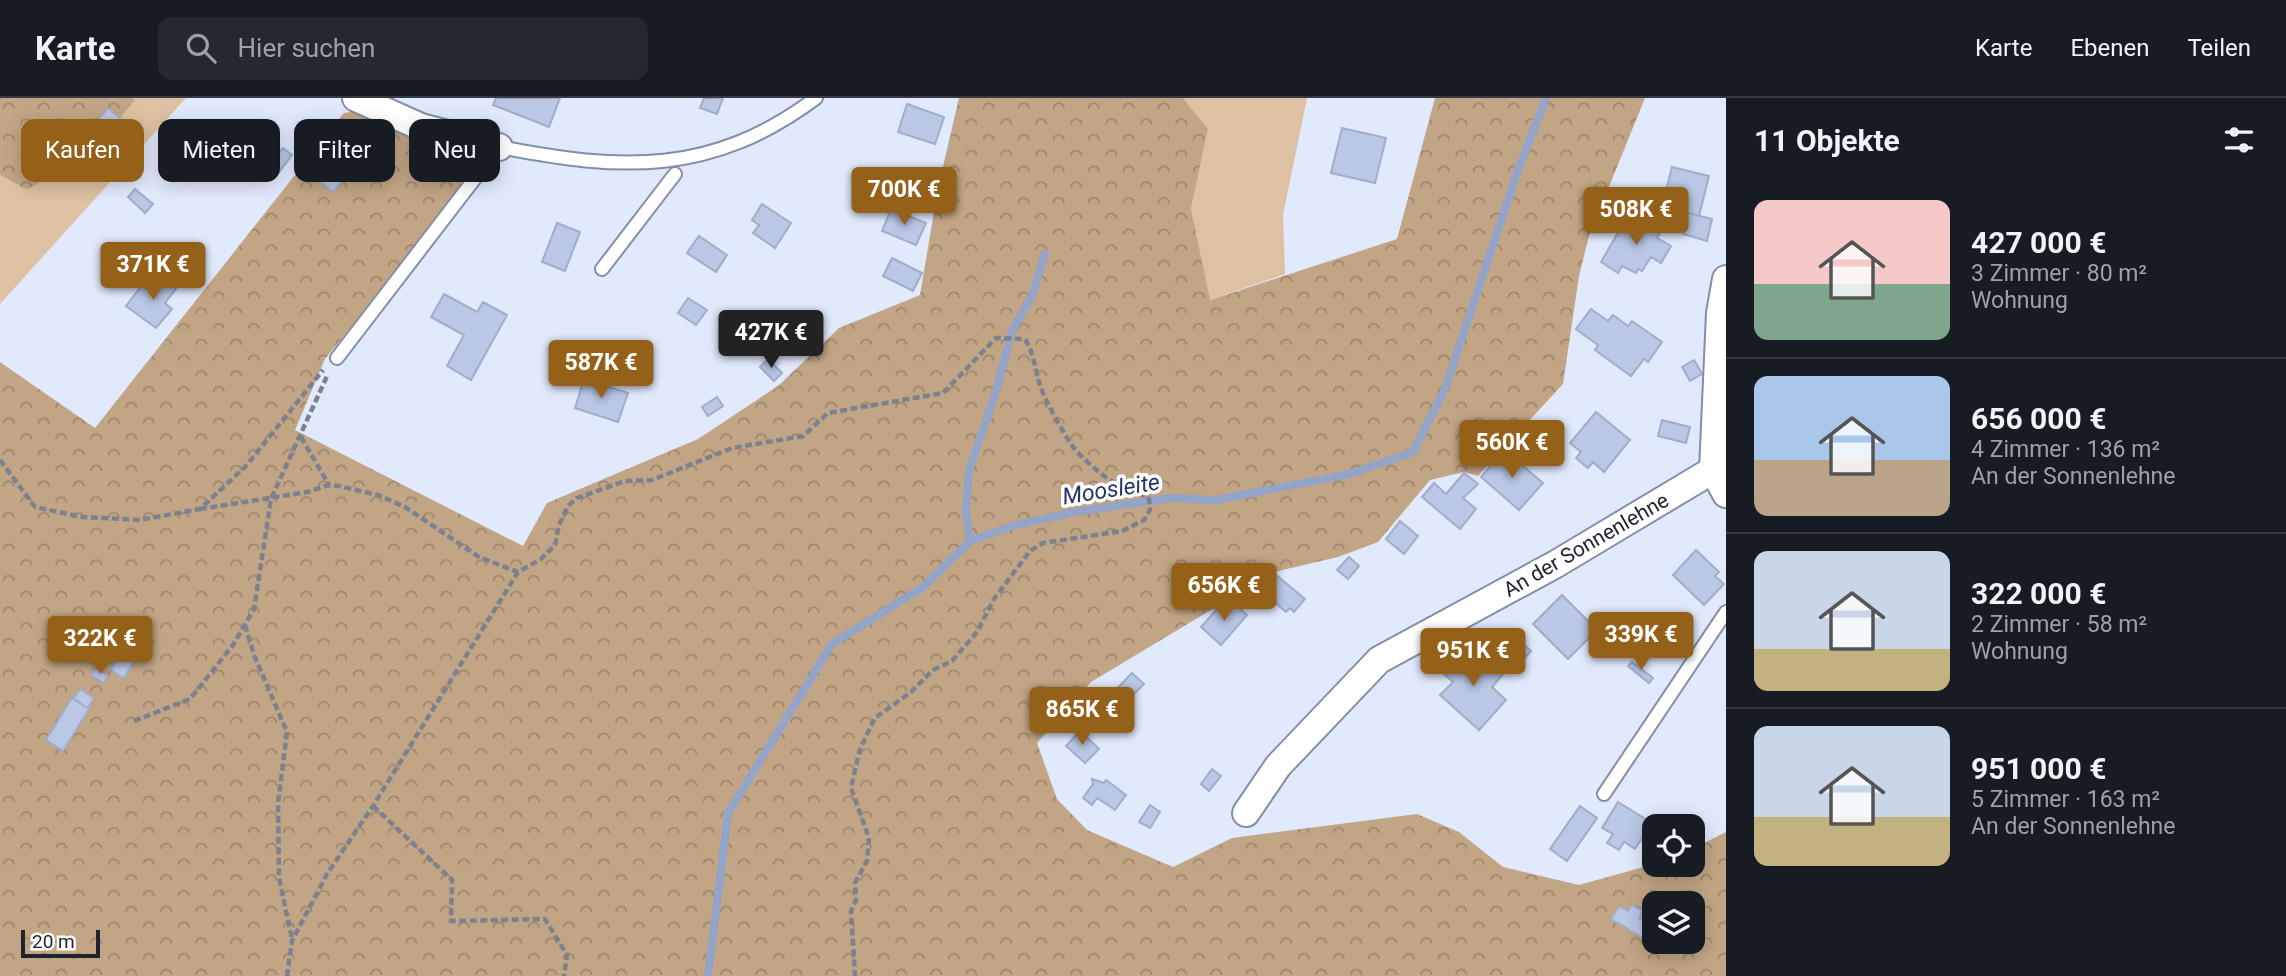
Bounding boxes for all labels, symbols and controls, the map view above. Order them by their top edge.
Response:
search box [158,17,648,80]
text: Karte [35,29,116,68]
icon: search [182,29,220,67]
text: Hier suchen [238,33,375,63]
text: Karte [1975,34,2032,62]
text: Ebenen [2070,34,2149,62]
text: Teilen [2187,34,2251,62]
chip: Kaufen [21,119,144,182]
chip: Mieten [158,119,280,182]
chip: Filter [294,119,395,182]
chip: Neu [409,119,500,182]
icon: filters [2220,121,2258,159]
text: 11 Objekte [1754,123,1900,158]
pin: 700K € [847,167,961,227]
text: 700K € [867,176,941,203]
pin: 508K € [1579,188,1693,247]
text: 508K € [1599,196,1673,223]
text: 427 000 € [1971,225,2106,260]
icon: home [1810,228,1894,312]
pin: 371K € [96,242,210,302]
text: 371K € [116,251,190,278]
text: 3 Zimmer · 80 m² [1971,260,2147,287]
text: Wohnung [1971,287,2068,314]
pin: 427K € [714,310,828,370]
text: 427K € [734,319,808,346]
pin: 587K € [544,341,658,400]
text: 587K € [564,349,638,376]
text: 656 000 € [1971,401,2106,436]
icon: home [1810,404,1894,488]
pin: 560K € [1455,420,1569,480]
text: 560K € [1475,429,1549,456]
text: 4 Zimmer · 136 m² [1971,436,2160,463]
text: An der Sonnenlehne [1971,463,2176,490]
water label: Moosleite [1060,468,1162,511]
street label: An der Sonnenlehne [1499,488,1673,602]
pin: 656K € [1167,564,1281,623]
text: 656K € [1187,572,1261,599]
text: 322 000 € [1971,576,2106,611]
icon: home [1810,579,1894,663]
text: 2 Zimmer · 58 m² [1971,611,2147,638]
pin: 339K € [1584,612,1698,672]
pin: 322K € [43,616,157,676]
text: 339K € [1604,621,1678,648]
text: 322K € [63,625,137,652]
pin: 951K € [1416,628,1530,688]
text: 951K € [1436,637,1510,664]
text: Wohnung [1971,638,2068,665]
pin: 865K € [1025,688,1139,747]
text: 865K € [1045,696,1119,723]
text: 951 000 € [1971,751,2106,786]
icon: home [1810,754,1894,838]
text: 5 Zimmer · 163 m² [1971,786,2160,813]
text: An der Sonnenlehne [1971,813,2176,840]
map controls [1642,814,1705,954]
button: locate [1642,814,1705,877]
button: layers [1642,891,1705,954]
scale bar [21,927,100,959]
text: 20 m [32,930,75,953]

